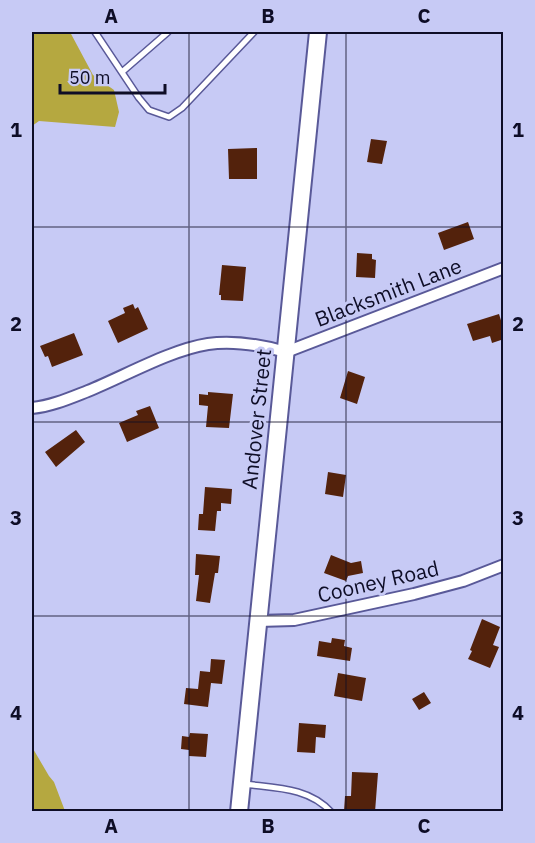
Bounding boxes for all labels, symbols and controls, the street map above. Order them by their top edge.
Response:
text: A [104,2,118,29]
text: B [261,2,275,29]
text: C [417,2,431,29]
scale bar [60,57,165,95]
text: 50 m [69,66,111,89]
text: 1 [10,116,22,143]
text: 1 [512,116,524,143]
street label: Blacksmith Lane [310,251,466,333]
text: 2 [10,310,22,337]
text: 2 [512,310,524,337]
street label: Andover Street [235,347,277,491]
text: 3 [10,504,22,531]
text: 3 [512,504,524,531]
street label: Cooney Road [315,553,441,609]
text: 4 [10,699,22,726]
text: 4 [512,699,524,726]
text: A [104,812,118,839]
text: B [261,812,275,839]
text: C [417,812,431,839]

